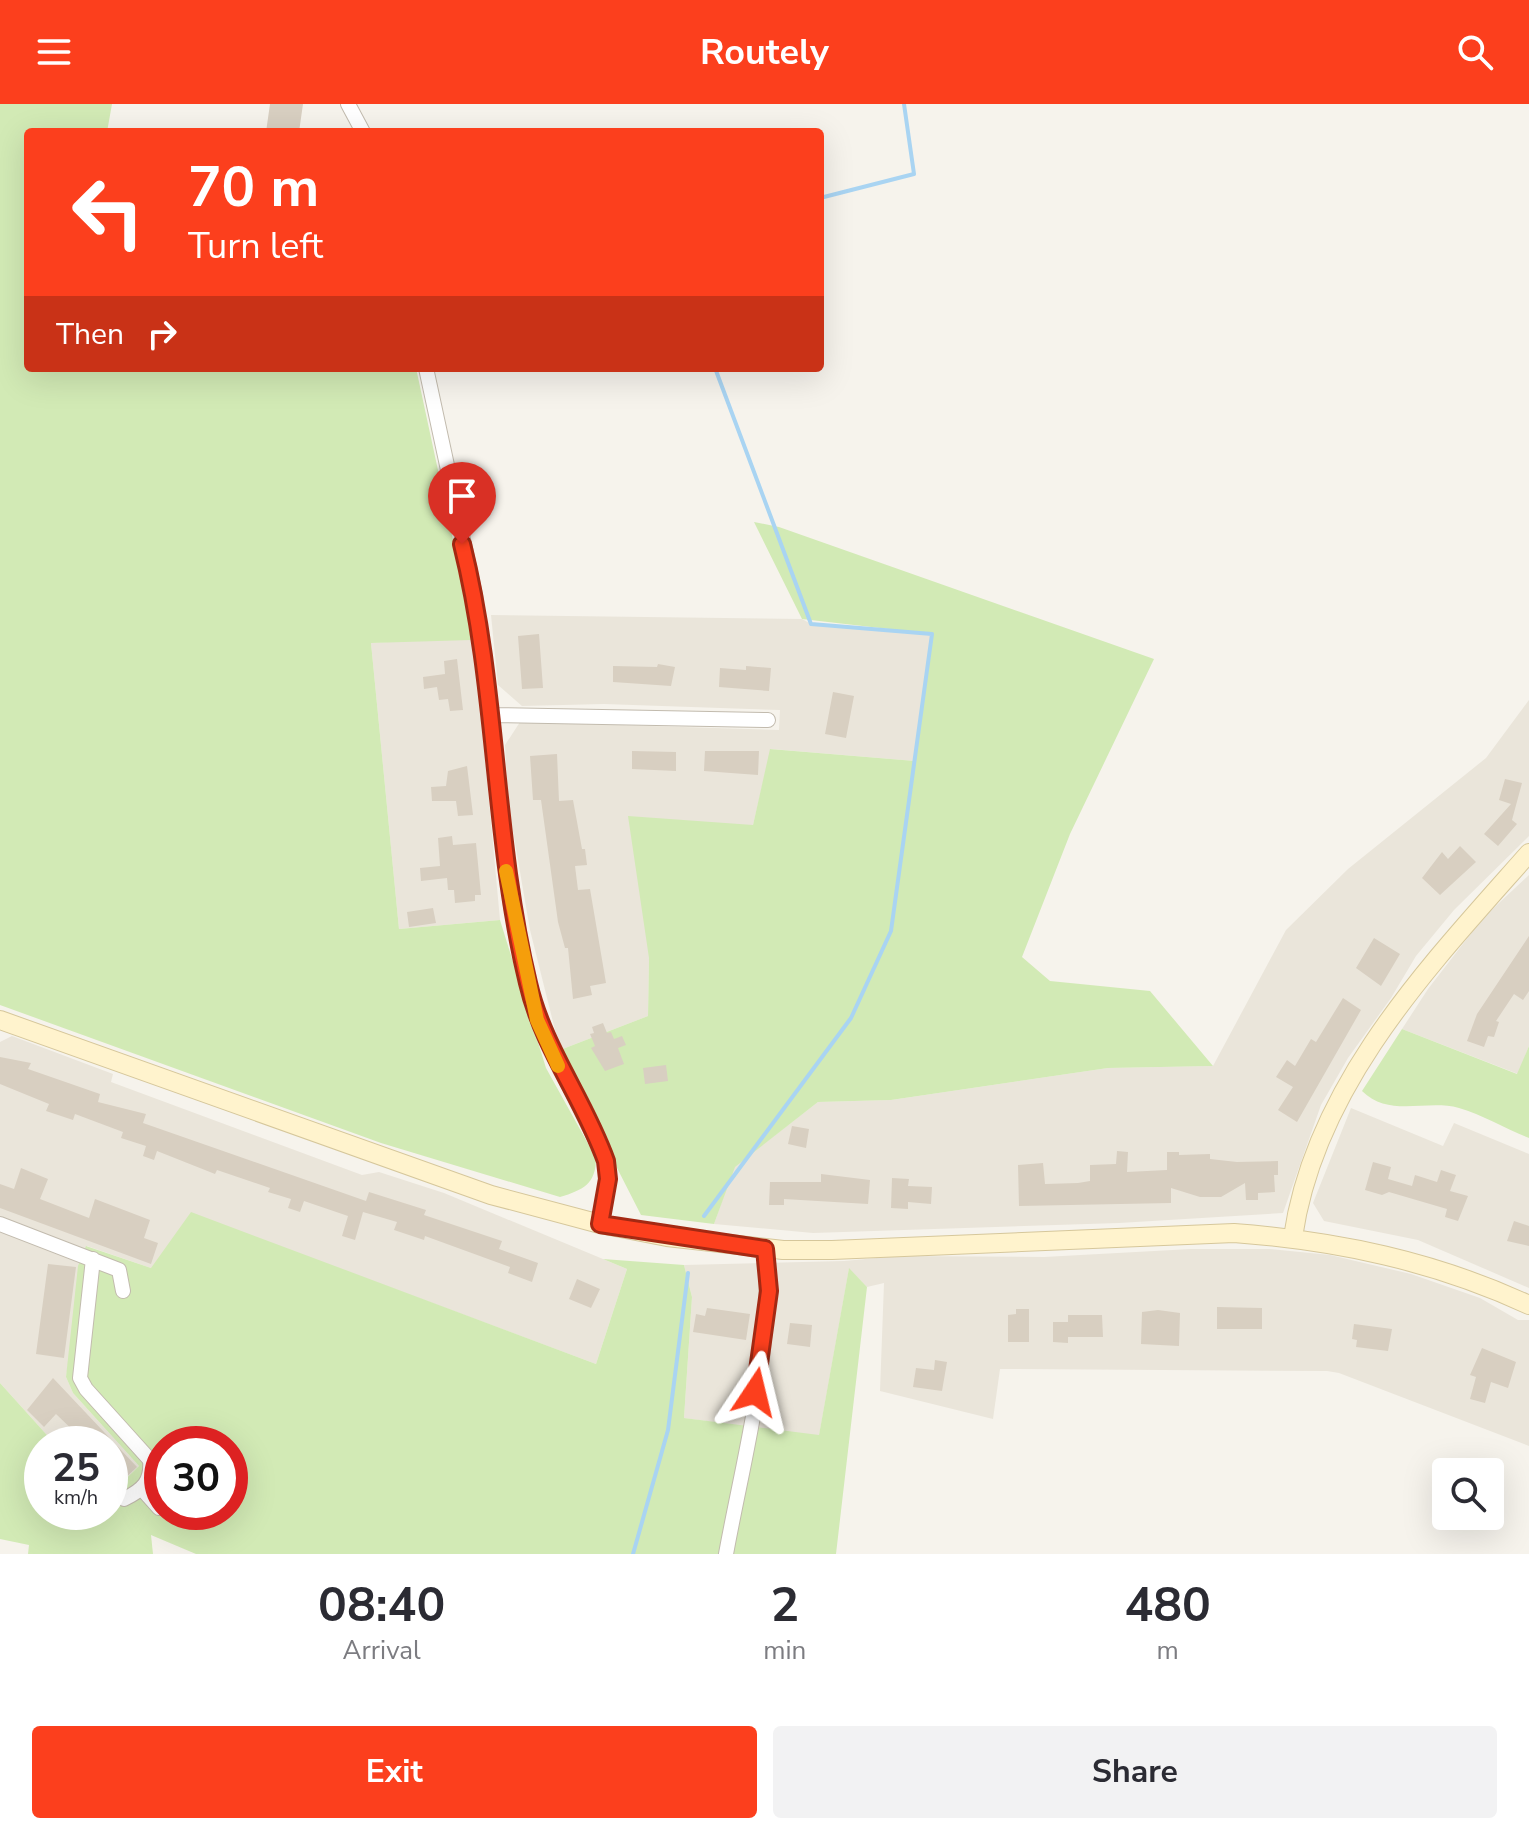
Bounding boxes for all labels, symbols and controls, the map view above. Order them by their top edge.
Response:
text: Routely [700,28,829,77]
icon: menu [32,30,76,74]
icon: search [1453,30,1497,74]
text: 70 m [188,149,319,226]
icon: left [56,160,160,264]
text: Turn left [188,222,323,271]
icon: right [140,312,184,356]
text: Then [56,314,124,355]
pin [428,462,496,544]
icon: arrive [440,474,484,518]
position arrow [713,1350,797,1434]
speed limit sign: 30 [144,1426,248,1530]
text: 25 [52,1441,100,1495]
map controls [1432,1458,1504,1530]
button: search [1432,1458,1504,1530]
text: km/h [54,1484,98,1511]
text: 08:40 [318,1572,445,1638]
text: 2 [770,1572,799,1638]
text: 480 [1124,1572,1211,1638]
text: Arrival [343,1633,421,1668]
text: min [763,1633,806,1668]
text: m [1157,1633,1179,1668]
button: Exit [32,1726,757,1818]
button: Share [773,1726,1497,1818]

